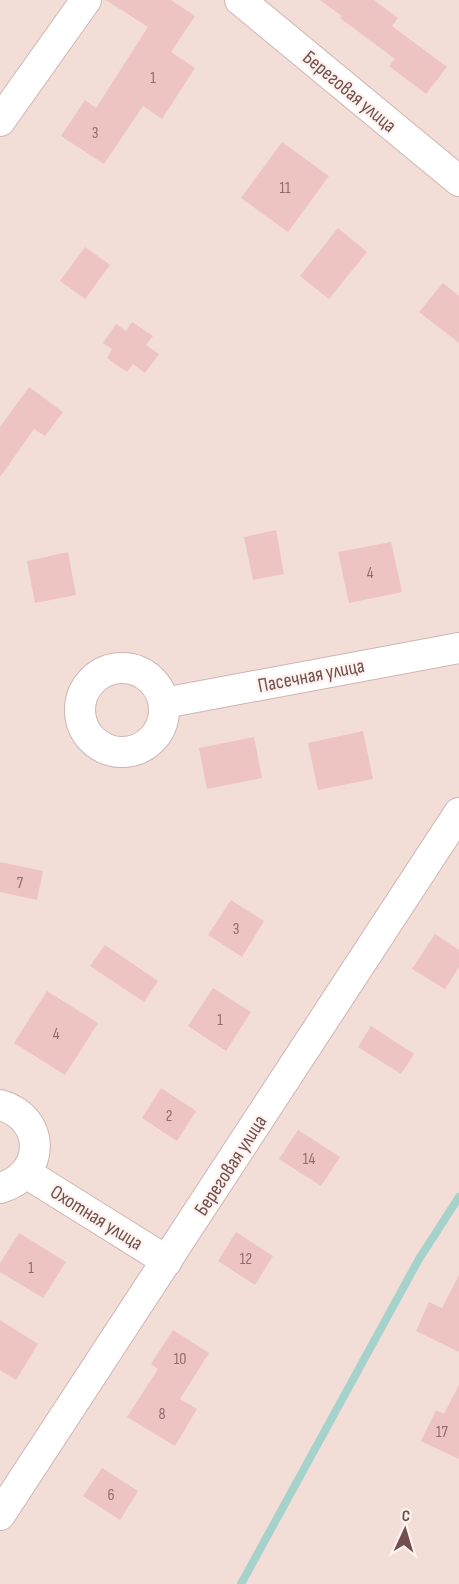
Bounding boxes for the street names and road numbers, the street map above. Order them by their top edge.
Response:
street label: Береговая улица [298,46,401,138]
street label: Пасечная улица [256,654,366,698]
street label: Береговая улица [189,1111,272,1220]
street label: Охотная улица [46,1180,147,1256]

